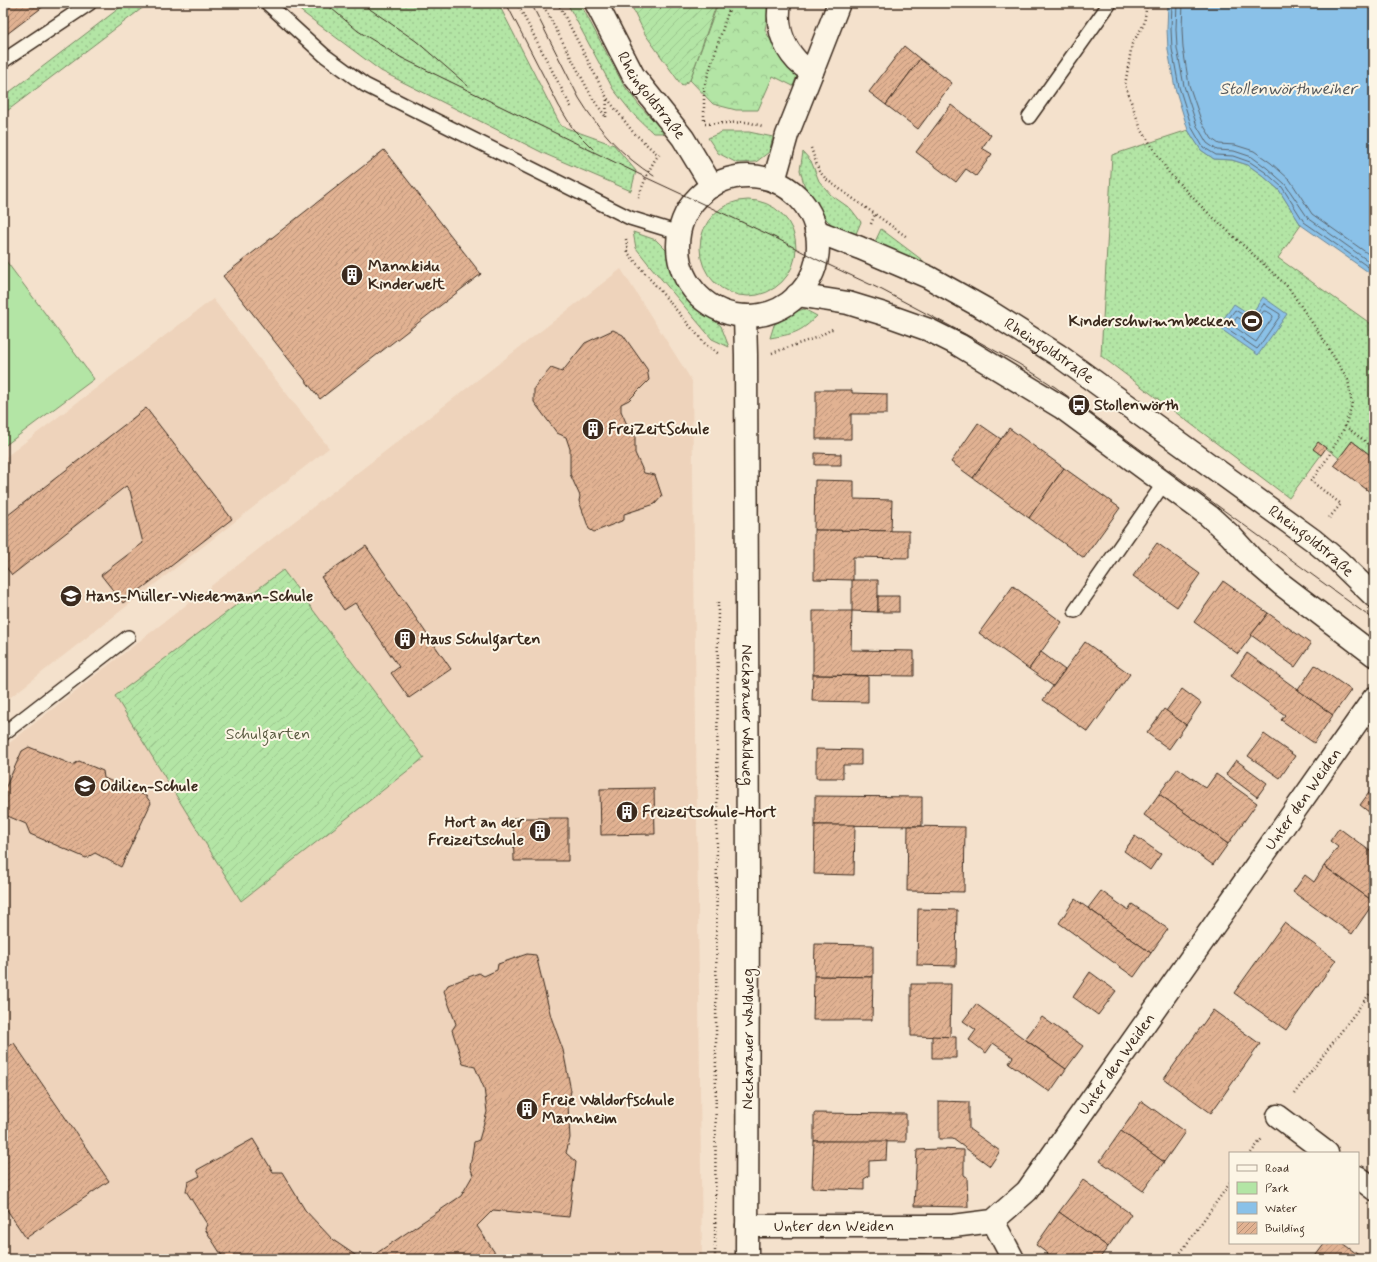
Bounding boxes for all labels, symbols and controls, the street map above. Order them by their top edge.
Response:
street label: Rheingoldstraße [612,48,691,144]
water label: Stollenwörthweiher [1219,78,1360,100]
place label: Mannkidu Kinderwelt [368,256,445,295]
building icon: Mannkidu Kinderwelt [339,262,365,288]
sports icon: Kinderschwimmbecken [1239,308,1265,334]
place label: Kinderschwimmbecken [1069,311,1236,332]
street label: Rheingoldstraße [1000,313,1099,388]
bus stop icon: Stollenwörth [1066,392,1092,418]
place label: Stollenwörth [1094,395,1179,416]
building icon: FreiZeitSchule [580,416,606,442]
place label: FreiZeitSchule [608,419,709,440]
street label: Rheingoldstraße [1264,500,1359,582]
school or university icon: Hans-Müller-Wiedemann-Schule [58,583,84,609]
place label: Hans-Müller-Wiedemann-Schule [86,586,313,607]
building icon: Haus Schulgarten [392,626,418,652]
place label: Haus Schulgarten [420,629,541,652]
street label: Neckarauer Waldweg [736,644,758,786]
park label: Schulgarten [226,724,310,746]
street label: Unter den Weiden [1260,744,1346,854]
school or university icon: Odilien-Schule [72,773,98,799]
place label: Odilien-Schule [100,776,198,797]
building icon: Freizeitschule-Hort [614,799,640,825]
place label: Freizeitschule-Hort [642,802,777,823]
place label: Hort an der Freizeitschule [428,812,525,851]
building icon: Hort an der Freizeitschule [527,818,553,844]
street label: Neckarauer Waldweg [738,968,760,1110]
street label: Unter den Weiden [1073,1009,1160,1119]
place label: Freie Waldorfschule Mannheim [542,1090,675,1129]
building icon: Freie Waldorfschule Mannheim [514,1096,540,1122]
legend [1229,1152,1359,1244]
text: Road [1265,1161,1289,1177]
text: Park [1265,1181,1289,1197]
text: Water [1265,1201,1297,1217]
street label: Unter den Weiden [774,1216,894,1237]
text: Building [1265,1221,1305,1238]

